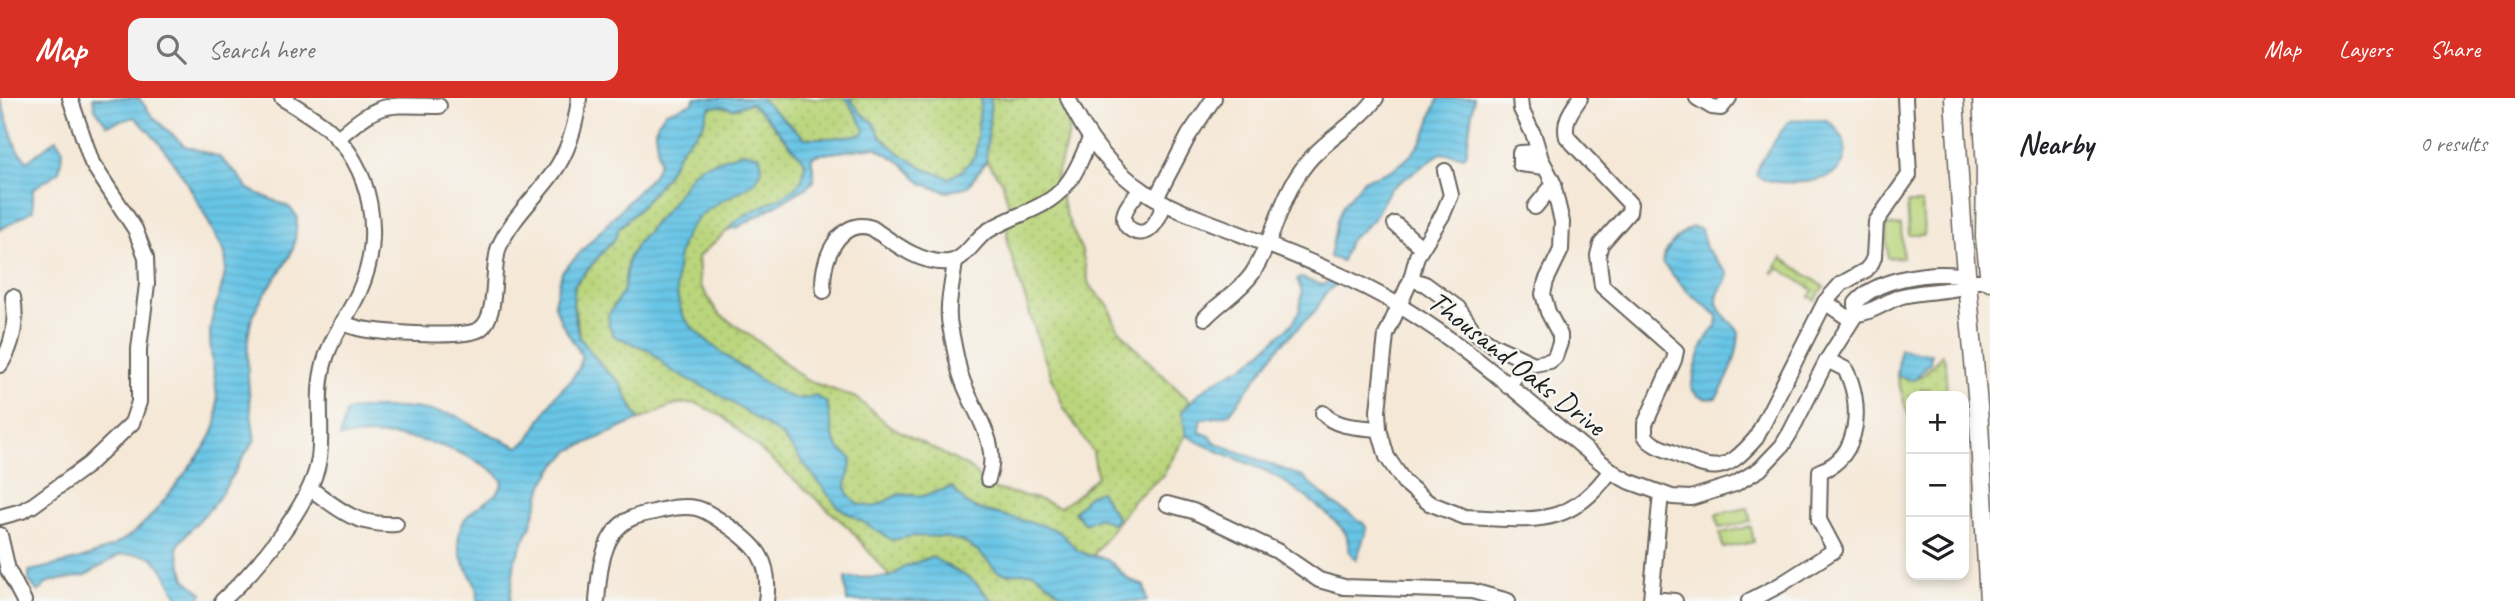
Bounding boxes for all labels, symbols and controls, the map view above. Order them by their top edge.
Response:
search box [128,18,618,81]
text: Map [35,28,86,70]
icon: search [152,30,190,68]
text: Search here [208,33,314,66]
text: Map [2264,34,2301,64]
text: Layers [2339,34,2392,64]
text: Share [2430,34,2480,64]
text: Nearby [2018,125,2094,163]
text: 0 results [2420,129,2487,158]
street label: Thousand Oaks Drive [1421,282,1615,446]
map controls [1906,391,1969,580]
button: + [1906,391,1969,454]
button: − [1906,454,1969,517]
button: layers [1906,517,1969,580]

